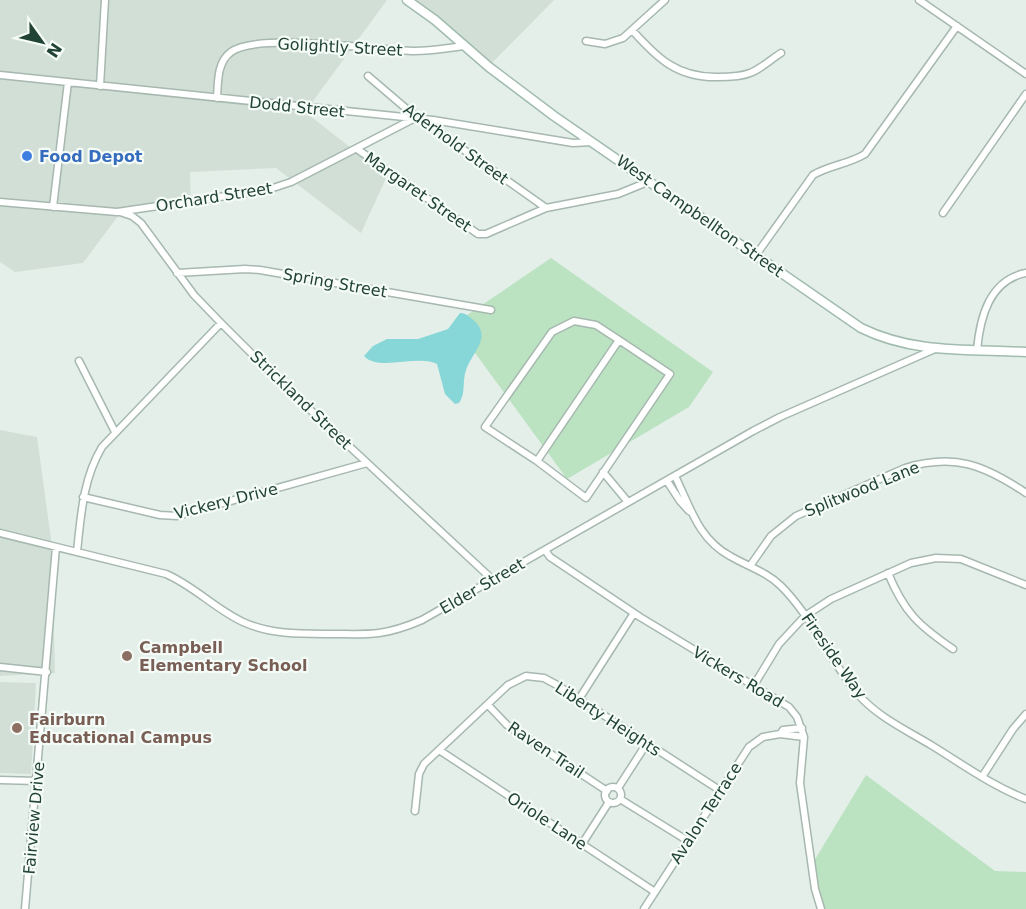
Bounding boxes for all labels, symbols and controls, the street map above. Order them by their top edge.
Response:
north arrow [12,12,72,72]
street label: Golightly Street [277,34,403,60]
text: N [42,39,66,61]
street label: Dodd Street [248,93,346,121]
street label: Aderhold Street [400,100,512,188]
place label: Food Depot [39,147,143,166]
street label: Margaret Street [361,148,475,236]
marker: Food Depot [20,149,34,163]
street label: West Campbellton Street [613,151,787,281]
street label: Orchard Street [154,178,274,216]
street label: Spring Street [281,264,389,302]
street label: Strickland Street [246,347,356,453]
street label: Splitwood Lane [802,457,922,521]
street label: Vickery Drive [172,479,280,523]
street label: Elder Street [436,554,528,618]
street label: Fireside Way [797,609,871,703]
place label: Campbell Elementary School [139,638,307,675]
street label: Vickers Road [689,642,787,712]
marker: Campbell Elementary School [120,649,134,663]
street label: Liberty Heights [552,678,664,760]
place label: Fairburn Educational Campus [29,710,212,747]
street label: Raven Trail [504,718,588,782]
marker: Fairburn Educational Campus [10,721,24,735]
street label: Avalon Terrace [666,759,746,867]
street label: Fairview Drive [20,761,48,875]
street label: Oriole Lane [503,788,591,854]

